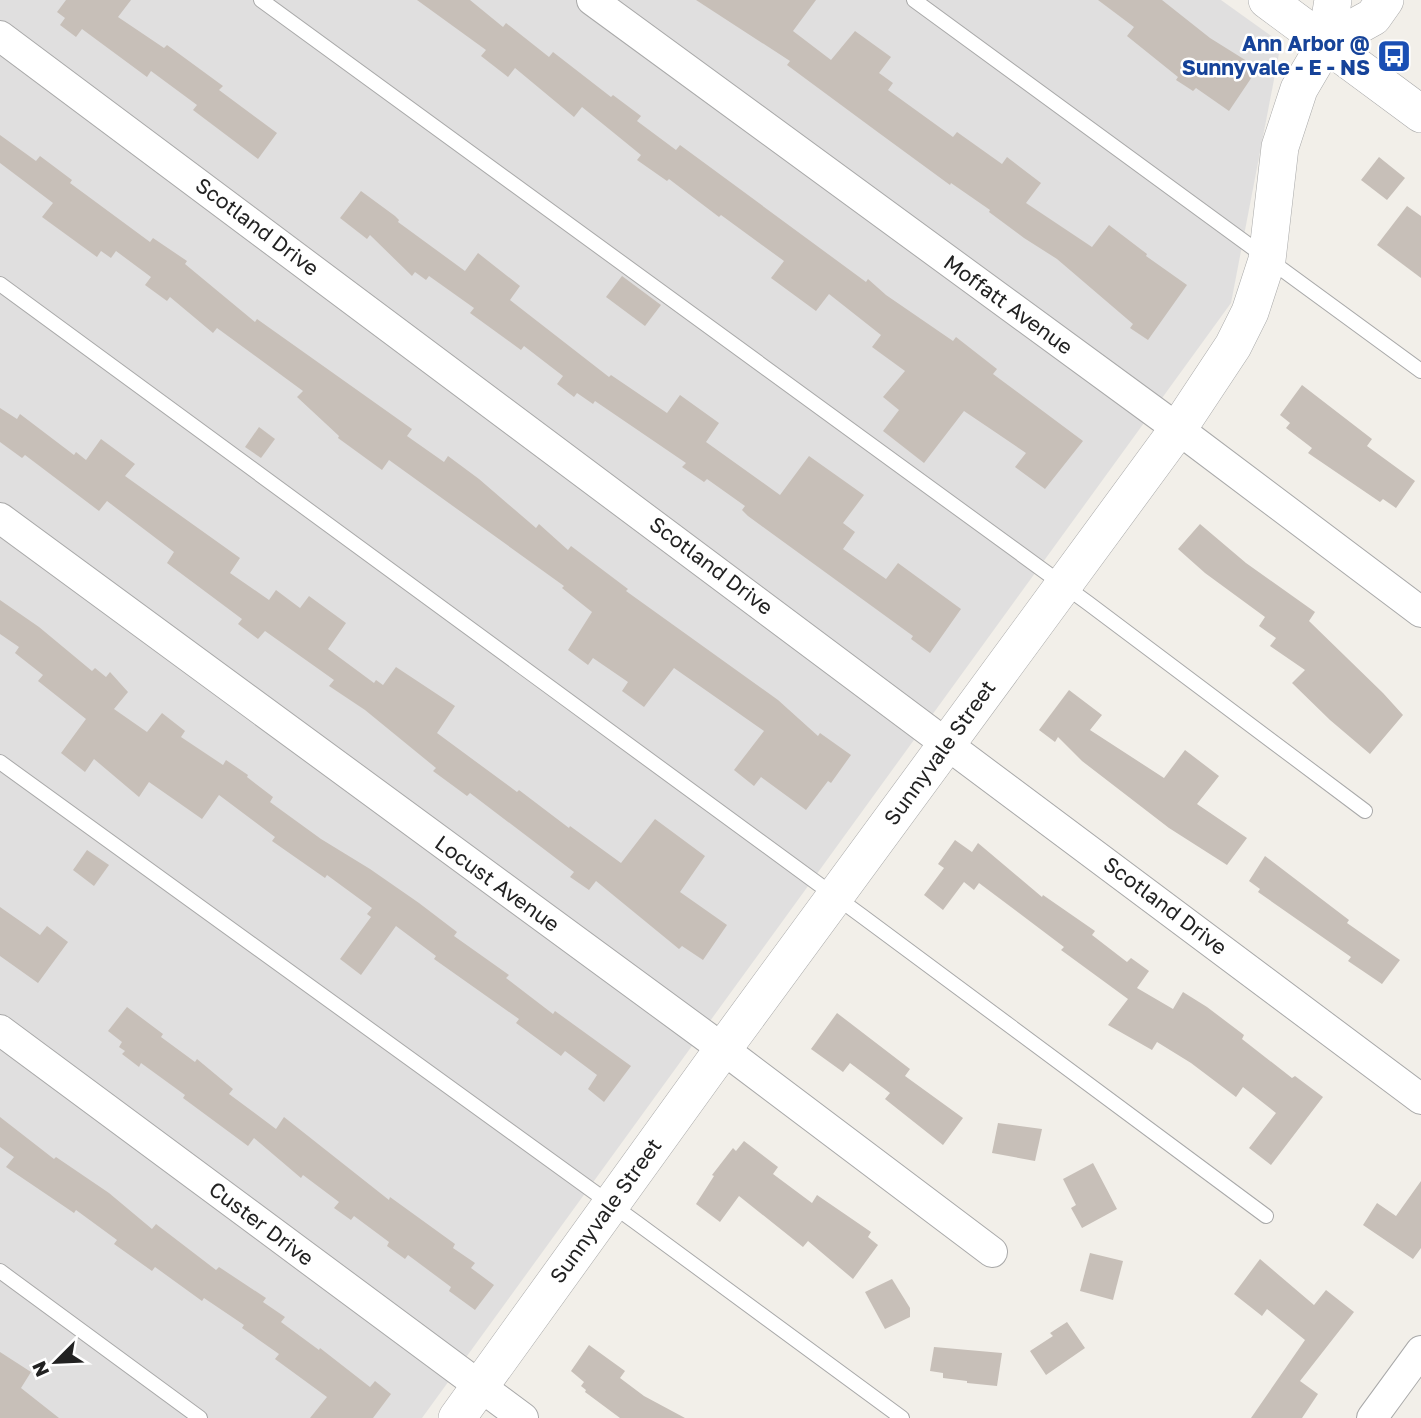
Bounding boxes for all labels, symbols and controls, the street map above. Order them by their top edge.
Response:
place label: Ann Arbor @ Sunnyvale - E - NS [1182,30,1370,80]
bus stop icon: Ann Arbor @ Sunnyvale - E - NS [1375,37,1413,75]
street label: Scotland Drive [191,171,324,281]
street label: Moffatt Avenue [939,249,1078,360]
street label: Scotland Drive [645,510,778,620]
street label: Sunnyvale Street [878,675,1001,830]
street label: Locust Avenue [430,829,565,937]
street label: Scotland Drive [1099,850,1232,960]
street label: Sunnyvale Street [544,1133,667,1288]
street label: Custer Drive [204,1175,319,1271]
north arrow [21,1327,91,1397]
text: N [27,1358,53,1380]

